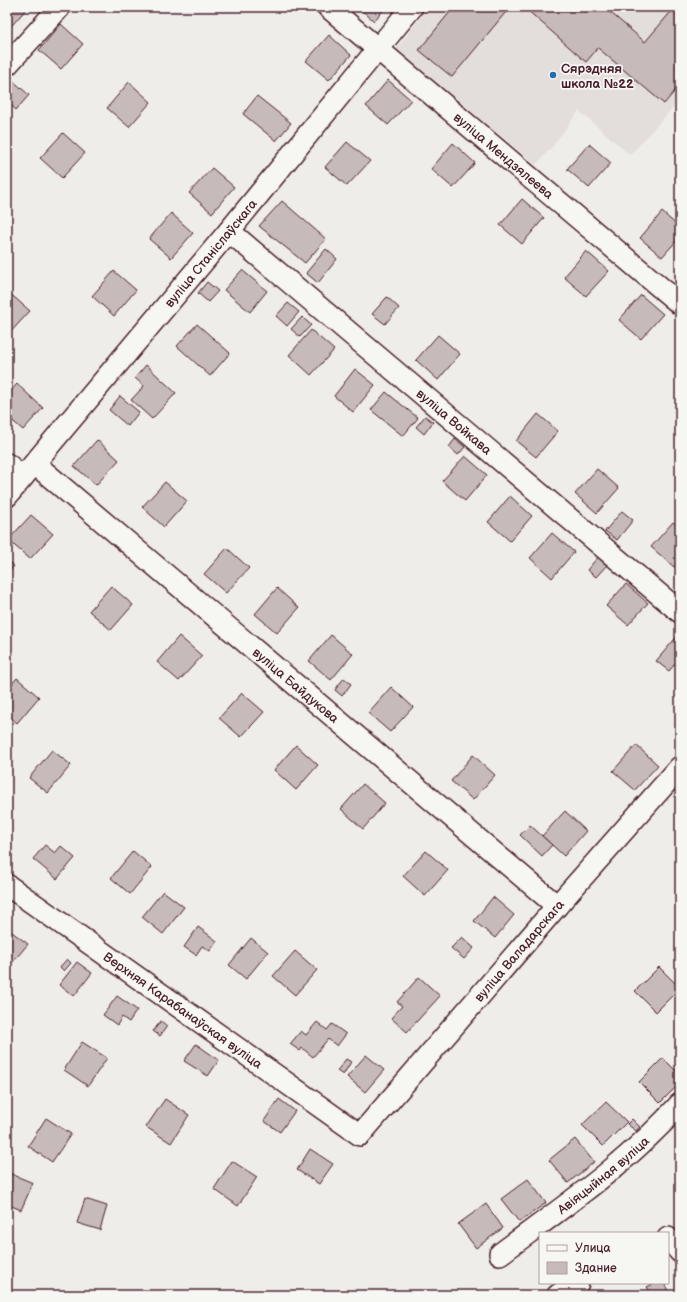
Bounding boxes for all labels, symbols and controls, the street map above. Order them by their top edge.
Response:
place label: Сярэдняя школа №22 [561,61,634,92]
marker: Сярэдняя школа №22 [548,70,558,80]
street label: вуліца Мендзялеева [450,109,557,203]
street label: вуліца Станіслаўскага [162,196,261,311]
street label: вуліца Войкава [413,386,495,459]
street label: вуліца Байдукова [249,645,342,727]
street label: вуліца Валадарскага [471,897,568,1005]
street label: Верхняя Карабанаўская вуліца [100,949,266,1073]
street label: Авіяцыйная вуліца [554,1133,653,1218]
legend [539,1232,669,1284]
text: Улица [575,1241,611,1256]
text: Здание [575,1261,617,1276]

